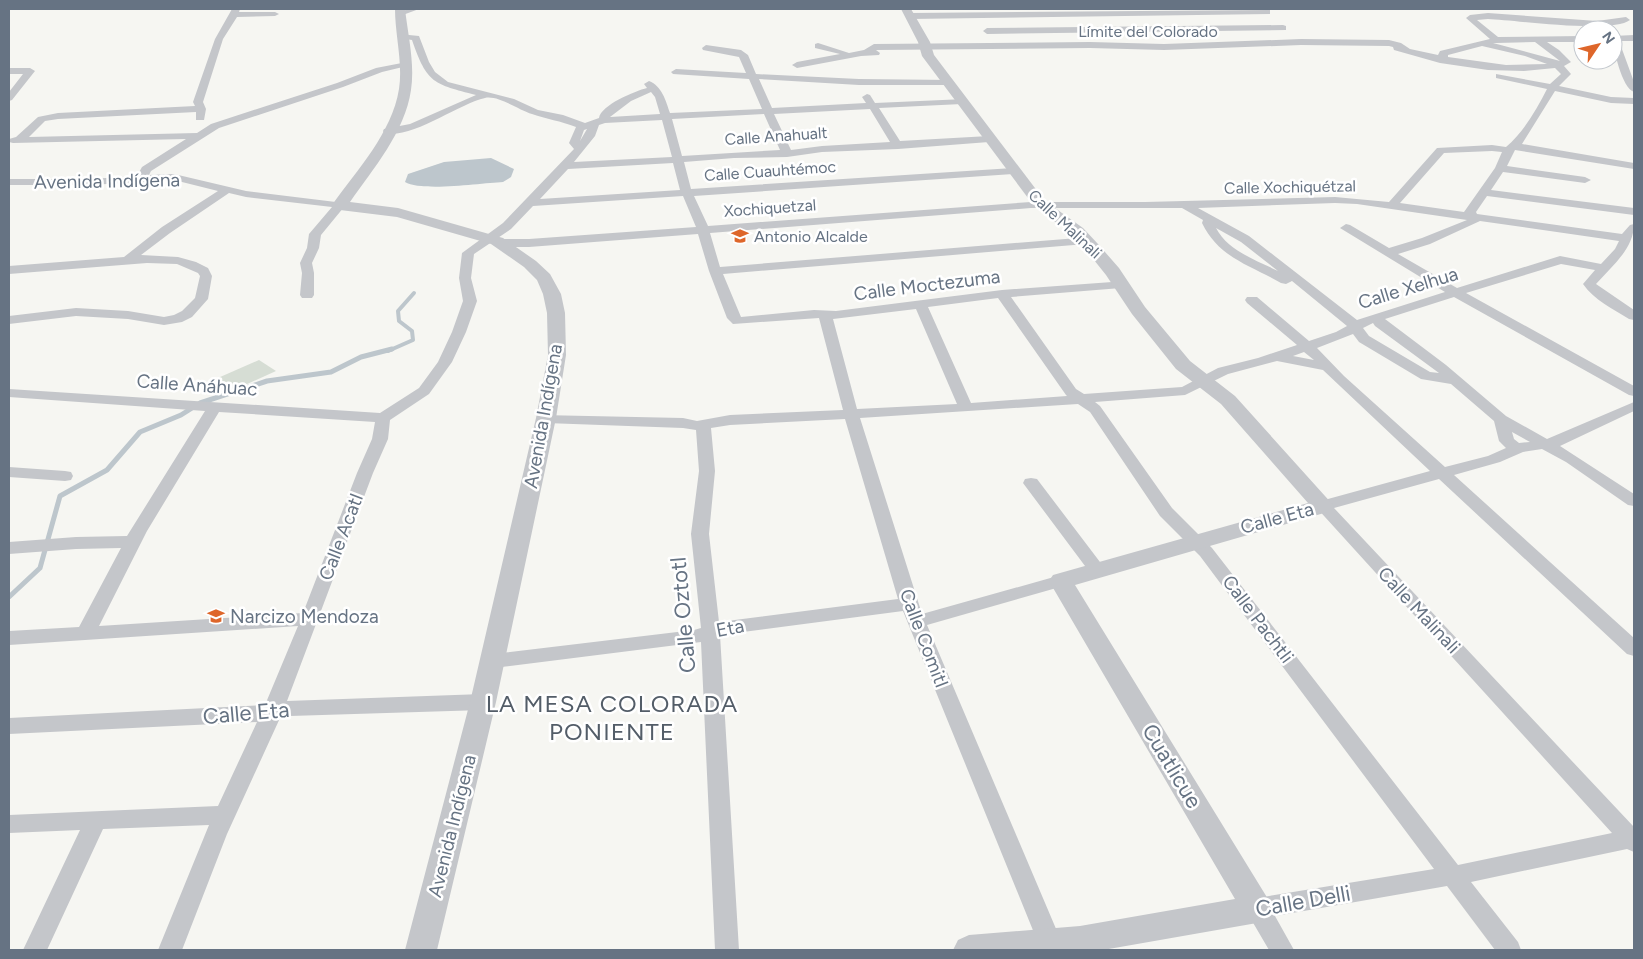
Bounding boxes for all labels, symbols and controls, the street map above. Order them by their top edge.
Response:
north arrow [1573,20,1623,70]
street label: Límite del Colorado [1078,22,1218,41]
text: N [1598,29,1618,47]
street label: Calle Anahualt [724,123,828,149]
street label: Calle Cuauhtémoc [703,157,837,185]
street label: Avenida Indígena [34,168,180,194]
street label: Calle Xochiquétzal [1224,176,1356,198]
street label: Calle Malinali [1025,185,1105,263]
street label: Xochiquetzal [723,195,817,221]
school or university icon: Antonio Alcalde [730,226,750,246]
place label: Antonio Alcalde [754,227,868,246]
street label: Calle Xelhua [1355,262,1461,314]
street label: Calle Moctezuma [852,265,1002,305]
street label: Avenida Indígena [519,342,567,490]
street label: Calle Anáhuac [136,369,258,401]
street label: Calle Acatl [314,490,368,584]
street label: Calle Eta [1238,497,1316,539]
street label: Calle Oztotl [664,556,702,674]
street label: Calle Malinali [1373,562,1465,658]
street label: Calle Pachtli [1218,571,1298,667]
street label: Calle Comitl [895,586,953,690]
place label: Narcizo Mendoza [230,605,379,628]
school or university icon: Narcizo Mendoza [206,606,226,626]
street label: Eta [714,614,746,642]
district label: LA MESA COLORADA PONIENTE [486,689,738,746]
street label: Calle Eta [202,696,290,730]
street label: Cuatlicue [1136,719,1208,813]
street label: Avenida Indígena [423,752,481,900]
street label: Calle Delli [1253,879,1353,923]

